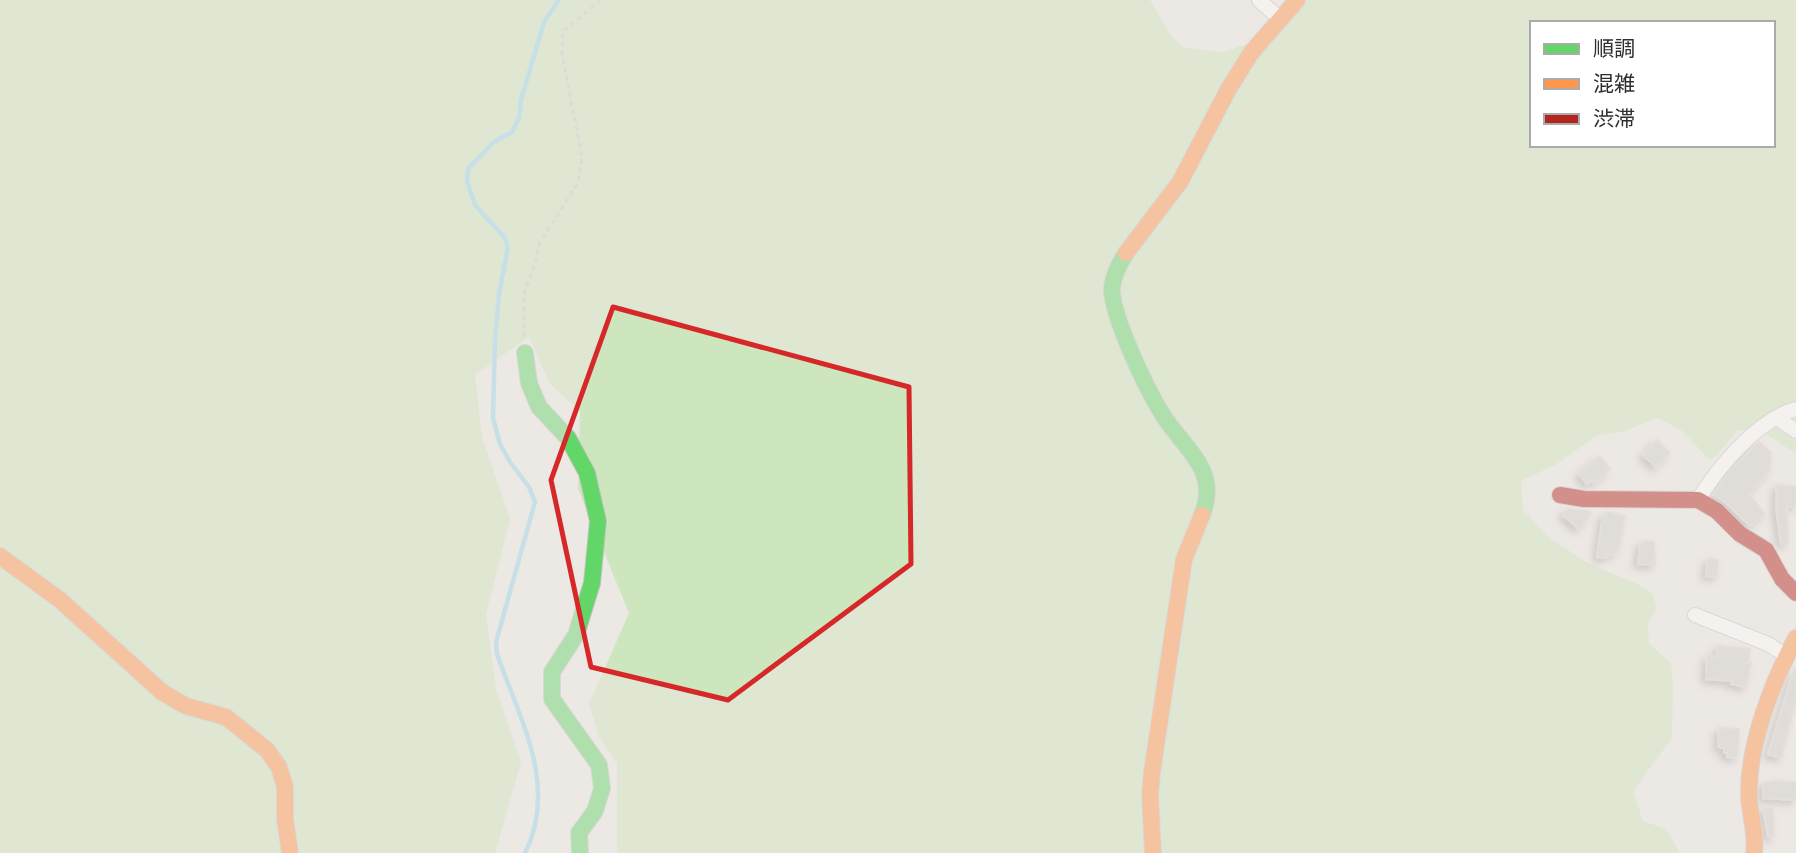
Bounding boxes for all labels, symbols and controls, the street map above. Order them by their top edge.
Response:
legend [1530,21,1775,147]
text: 順調 [1593,35,1635,60]
text: 混雑 [1593,70,1635,95]
text: 渋滞 [1593,105,1635,130]

